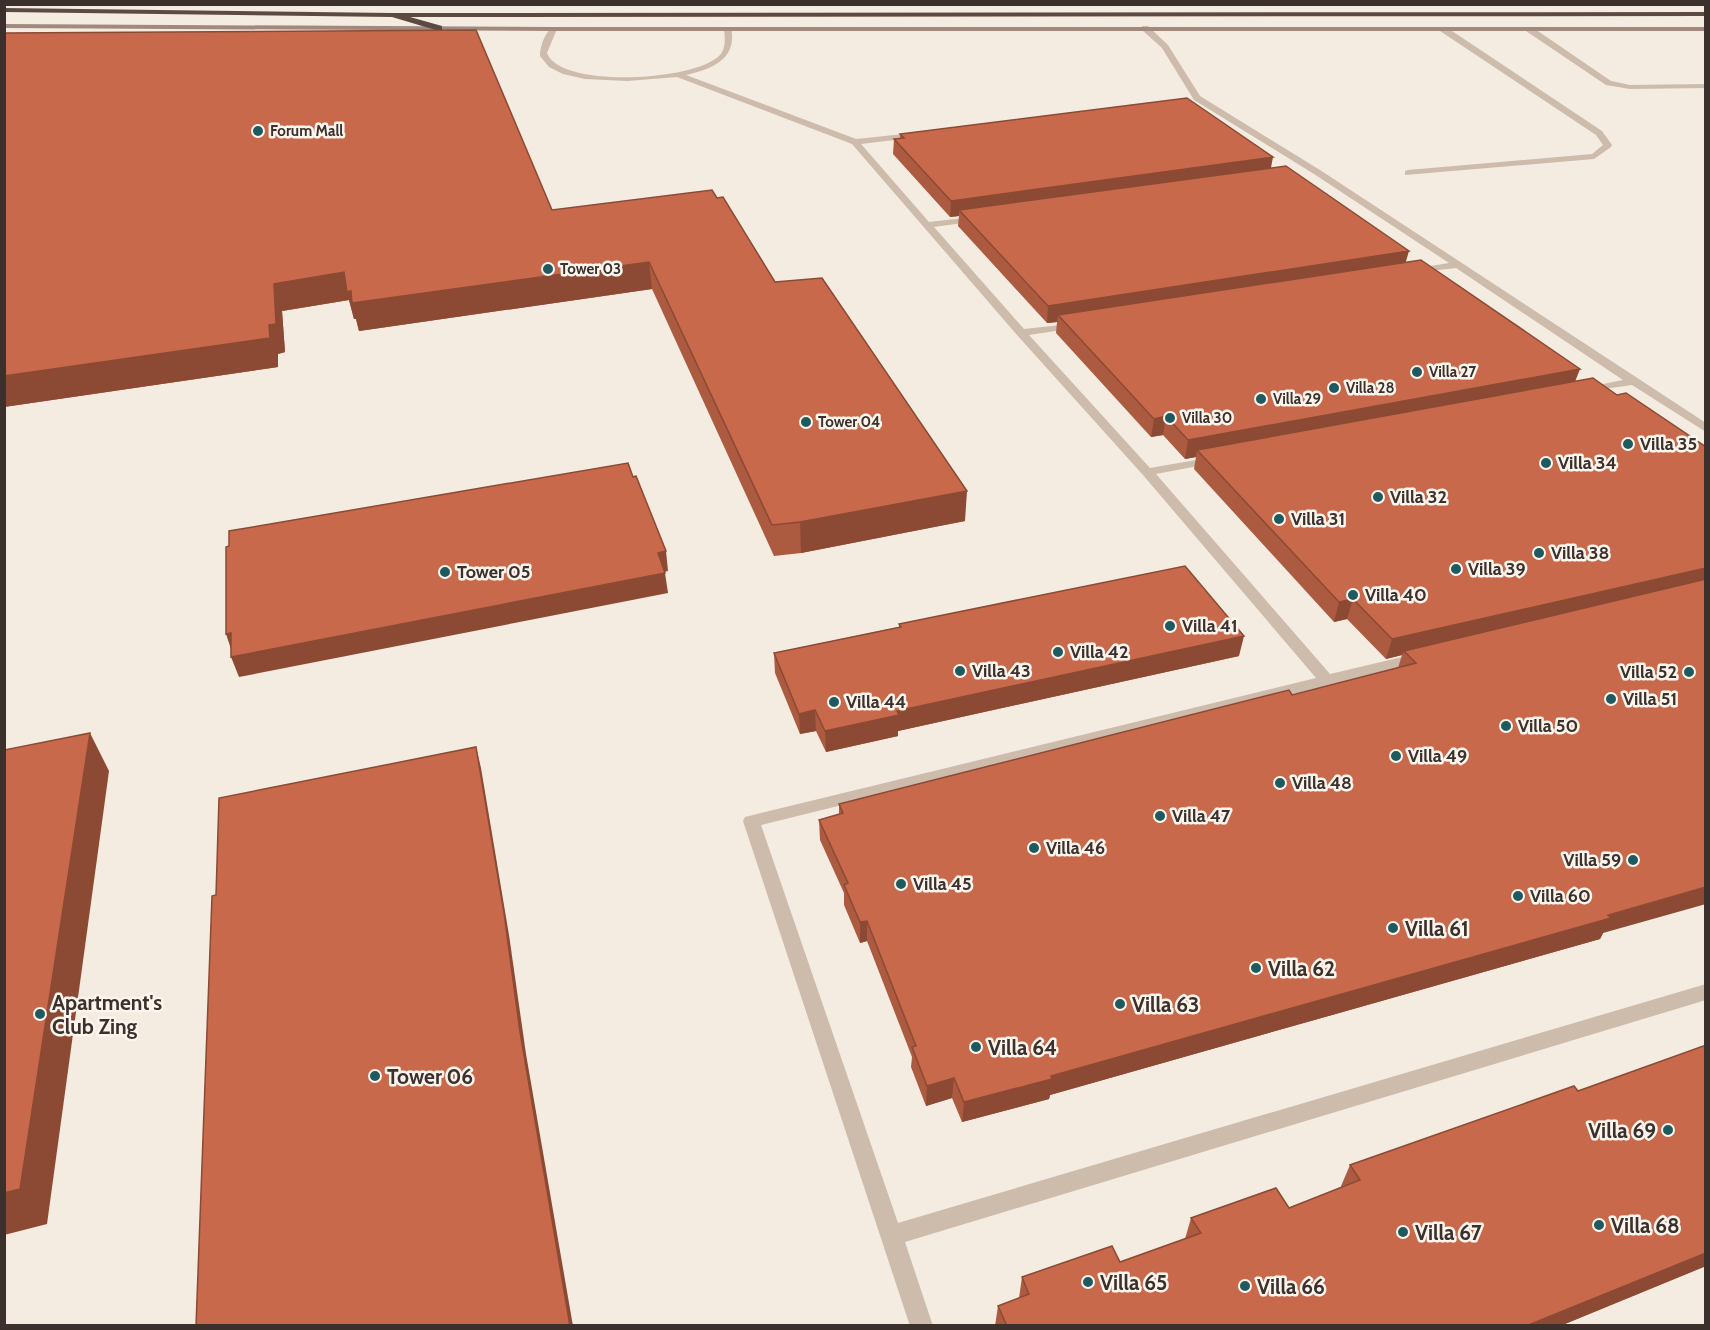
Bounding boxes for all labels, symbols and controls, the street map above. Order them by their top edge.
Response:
place label: Forum Mall [270,122,343,140]
marker: Forum Mall [251,124,265,138]
place label: Tower 03 [560,260,621,278]
marker: Tower 03 [541,262,555,276]
place label: Villa 27 [1429,363,1476,381]
marker: Villa 27 [1410,365,1424,379]
place label: Villa 28 [1346,379,1395,397]
marker: Villa 28 [1327,381,1341,395]
place label: Villa 29 [1273,390,1321,408]
marker: Villa 29 [1254,392,1268,406]
place label: Villa 30 [1182,409,1232,427]
marker: Villa 30 [1163,411,1177,425]
place label: Tower 04 [818,413,880,431]
marker: Tower 04 [799,415,813,429]
place label: Villa 35 [1640,433,1697,455]
marker: Villa 35 [1621,437,1635,451]
place label: Villa 34 [1558,452,1617,474]
marker: Villa 34 [1539,456,1553,470]
place label: Villa 32 [1390,486,1447,508]
marker: Villa 32 [1371,490,1385,504]
place label: Villa 31 [1291,508,1345,530]
marker: Villa 31 [1272,512,1286,526]
place label: Villa 38 [1551,542,1609,564]
marker: Villa 38 [1532,546,1546,560]
place label: Villa 39 [1468,558,1526,580]
place label: Tower 05 [457,561,530,583]
marker: Villa 39 [1449,562,1463,576]
marker: Tower 05 [438,565,452,579]
place label: Villa 40 [1365,584,1427,606]
marker: Villa 40 [1346,588,1360,602]
place label: Villa 41 [1182,615,1238,637]
marker: Villa 41 [1163,619,1177,633]
place label: Villa 42 [1070,641,1129,663]
marker: Villa 42 [1051,645,1065,659]
place label: Villa 43 [972,660,1031,682]
place label: Villa 52 [1620,661,1677,683]
marker: Villa 43 [953,664,967,678]
marker: Villa 52 [1682,665,1696,679]
place label: Villa 51 [1623,688,1677,710]
place label: Villa 44 [846,691,906,713]
marker: Villa 51 [1604,692,1618,706]
marker: Villa 44 [827,695,841,709]
place label: Villa 50 [1518,715,1578,737]
marker: Villa 50 [1499,719,1513,733]
place label: Villa 49 [1408,745,1467,767]
marker: Villa 49 [1389,749,1403,763]
place label: Villa 48 [1292,772,1352,794]
marker: Villa 48 [1273,776,1287,790]
place label: Villa 47 [1172,805,1231,827]
marker: Villa 47 [1153,809,1167,823]
place label: Villa 46 [1046,837,1105,859]
marker: Villa 46 [1027,841,1041,855]
place label: Villa 59 [1563,849,1621,871]
marker: Villa 59 [1626,853,1640,867]
place label: Villa 45 [913,873,972,895]
marker: Villa 45 [894,877,908,891]
place label: Villa 60 [1530,885,1591,907]
marker: Villa 60 [1511,889,1525,903]
place label: Villa 61 [1405,916,1469,941]
marker: Villa 61 [1386,921,1400,935]
place label: Villa 62 [1268,956,1335,981]
marker: Villa 62 [1249,961,1263,975]
place label: Apartment's Club Zing [52,990,162,1039]
place label: Villa 63 [1132,992,1199,1017]
marker: Villa 63 [1113,997,1127,1011]
marker: Apartment's Club Zing [33,1007,47,1021]
place label: Villa 64 [988,1035,1057,1060]
marker: Villa 64 [969,1040,983,1054]
place label: Tower 06 [387,1064,473,1089]
marker: Tower 06 [368,1069,382,1083]
place label: Villa 69 [1588,1118,1656,1143]
marker: Villa 69 [1661,1123,1675,1137]
place label: Villa 68 [1611,1213,1680,1238]
marker: Villa 68 [1592,1218,1606,1232]
place label: Villa 67 [1415,1220,1482,1245]
marker: Villa 67 [1396,1225,1410,1239]
place label: Villa 65 [1100,1270,1167,1295]
place label: Villa 66 [1257,1274,1325,1299]
marker: Villa 65 [1081,1275,1095,1289]
marker: Villa 66 [1238,1279,1252,1293]

